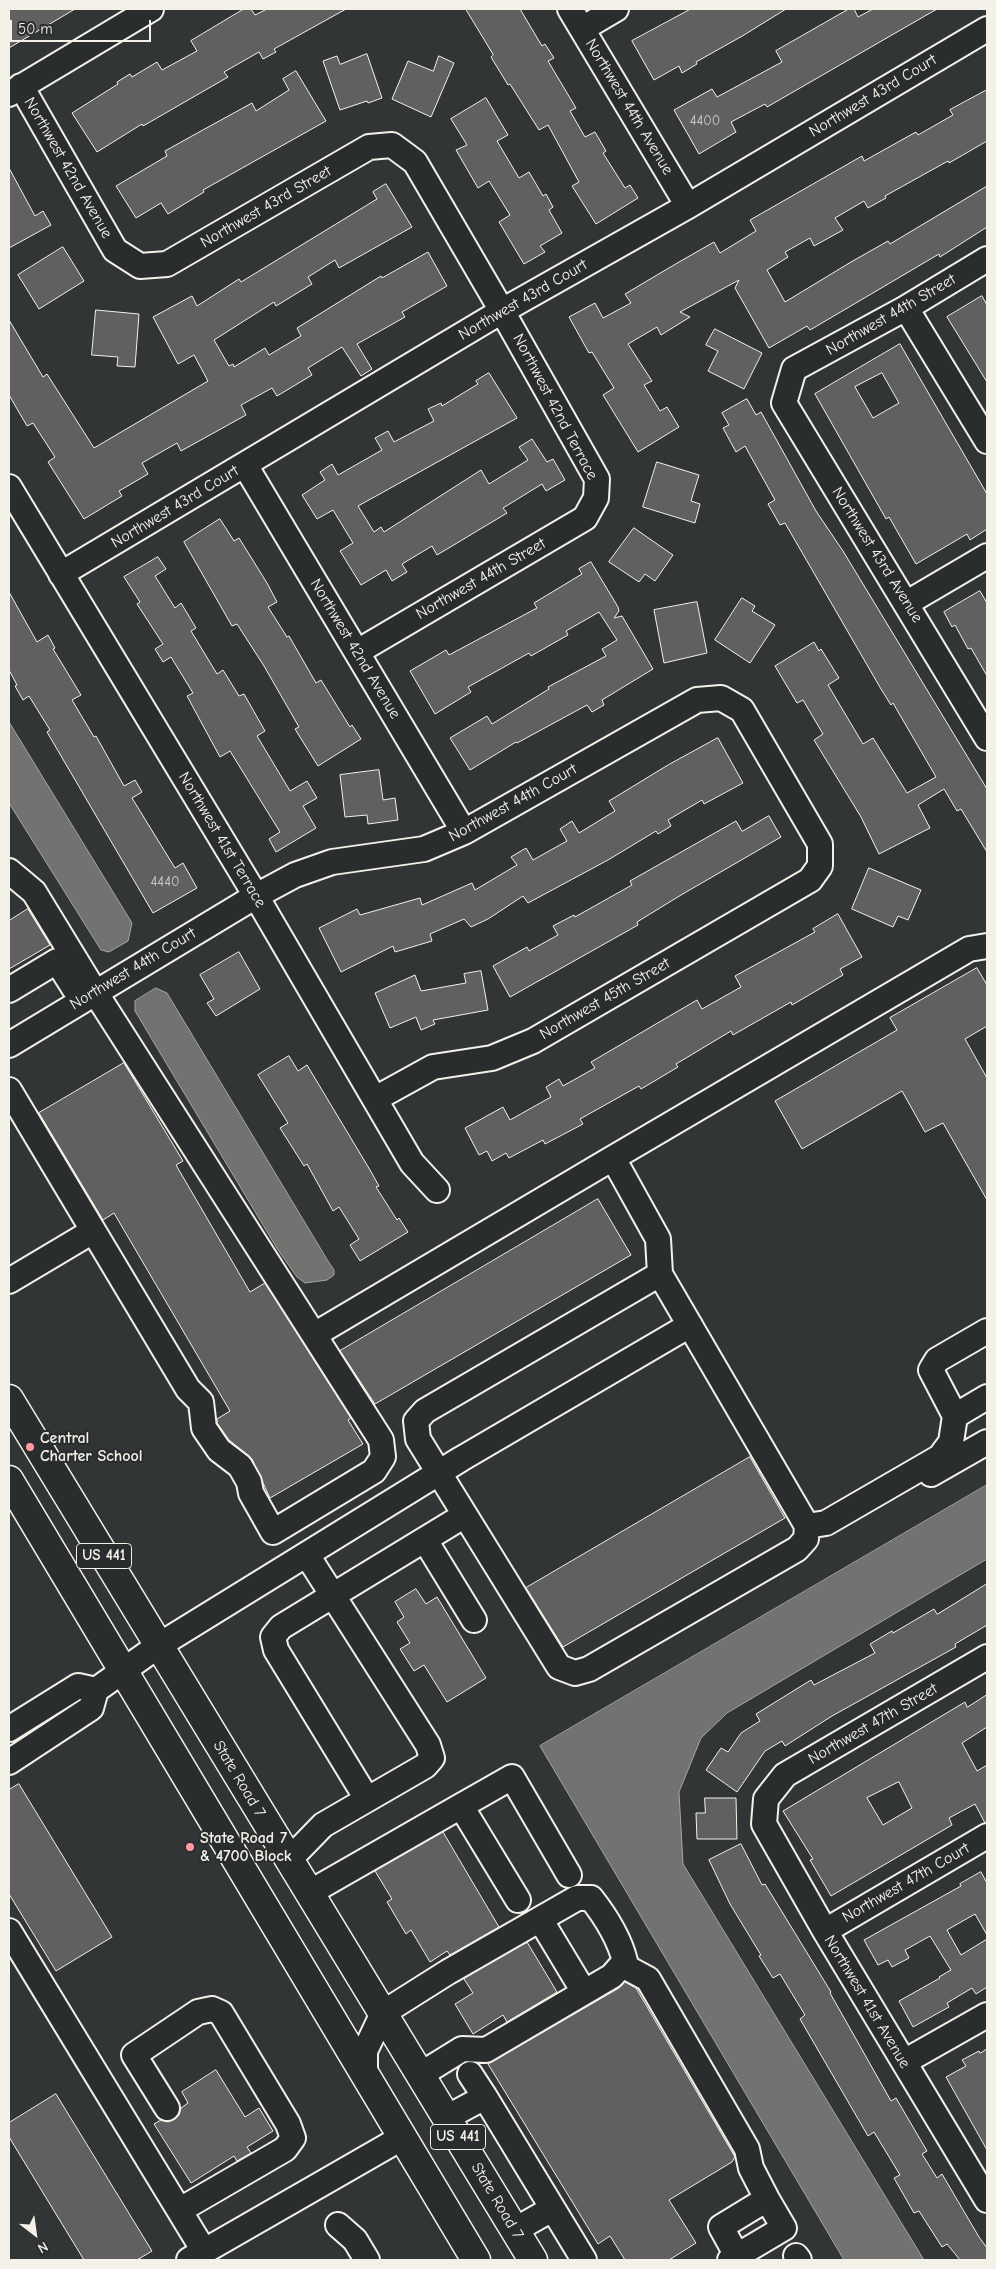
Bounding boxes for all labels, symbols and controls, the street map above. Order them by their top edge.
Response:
scale bar [12,10,154,42]
text: 50 m [18,20,53,38]
street label: Northwest 44th Avenue [581,36,677,178]
street label: Northwest 43rd Court [806,50,940,142]
street label: Northwest 42nd Avenue [20,94,116,242]
house number: 4400 [690,113,720,129]
street label: Northwest 43rd Street [197,162,335,252]
street label: Northwest 43rd Court [455,255,591,345]
street label: Northwest 44th Street [823,270,959,360]
street label: Northwest 42nd Terrace [508,331,602,483]
street label: Northwest 43rd Court [108,461,242,553]
street label: Northwest 43rd Avenue [827,484,927,626]
street label: Northwest 44th Street [413,534,549,624]
street label: Northwest 42nd Avenue [306,576,404,722]
street label: Northwest 44th Court [445,760,581,846]
street label: Northwest 41st Terrace [174,769,270,911]
house number: 4440 [151,874,179,890]
street label: Northwest 44th Court [66,924,200,1014]
street label: Northwest 45th Street [536,954,674,1044]
place label: Central Charter School [40,1428,143,1466]
marker: Central Charter School [24,1441,36,1453]
road number: US 441 [76,1544,132,1568]
street label: Northwest 47th Street [805,1679,941,1769]
street label: State Road 7 [209,1737,269,1821]
place label: State Road 7 & 4700 Block [200,1828,292,1866]
street label: Northwest 47th Court [839,1839,973,1927]
marker: State Road 7 & 4700 Block [184,1841,196,1853]
street label: Northwest 41st Avenue [820,1932,914,2072]
road number: US 441 [430,2124,486,2150]
street label: State Road 7 [467,2159,527,2243]
north arrow [10,2209,60,2259]
text: N [35,2238,51,2257]

